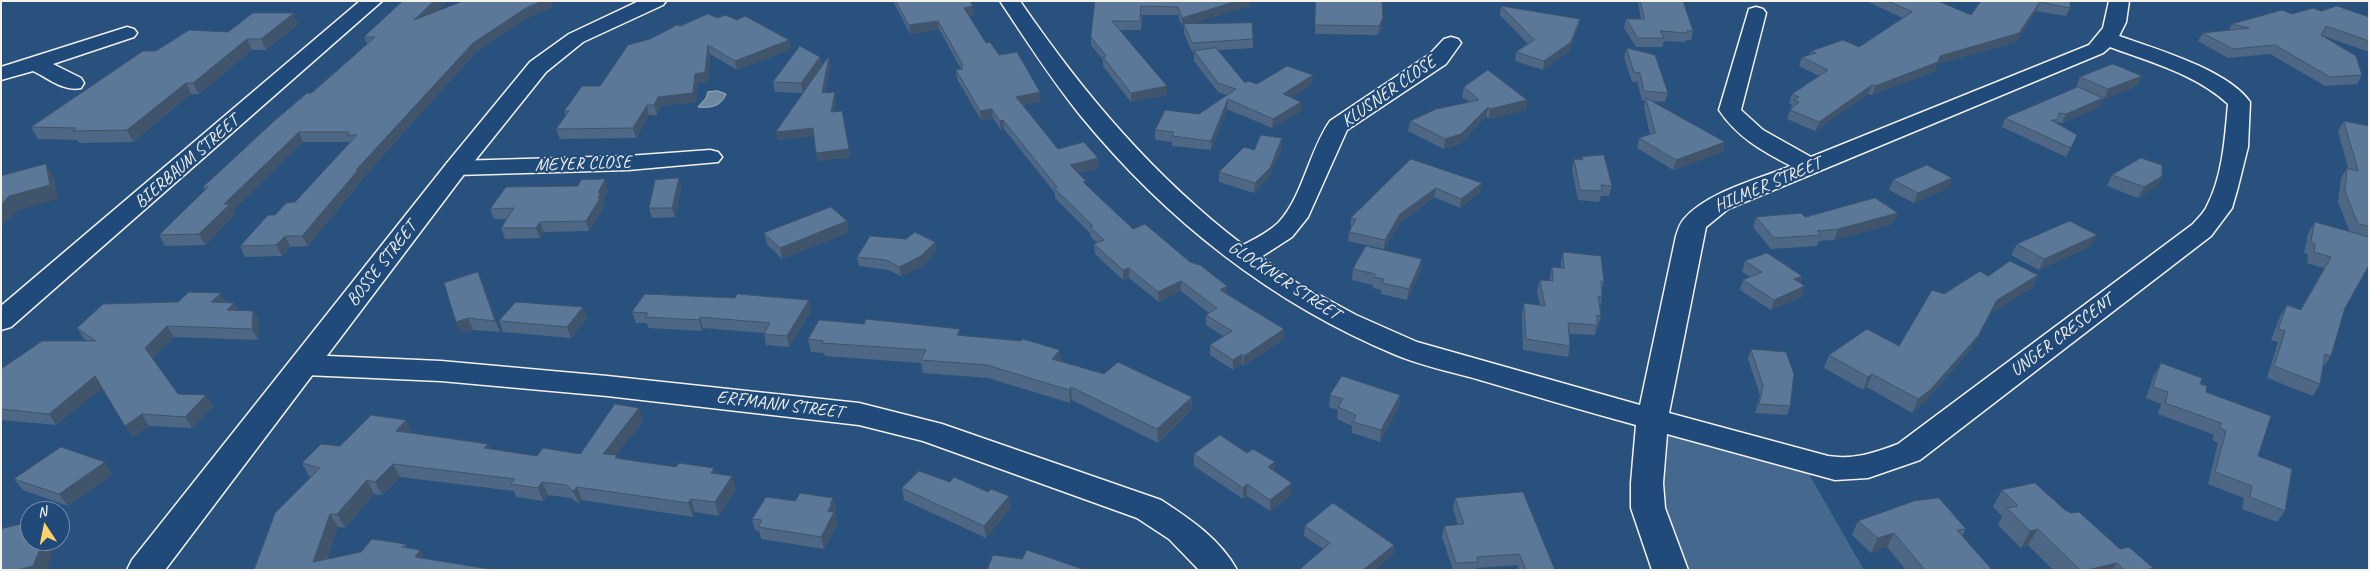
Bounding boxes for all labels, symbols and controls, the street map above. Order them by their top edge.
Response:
street label: KLUSNER CLOSE [1338,52,1440,132]
street label: BIERBAUM STREET [130,111,244,213]
street label: MEYER CLOSE [535,152,631,176]
street label: HILMER STREET [1711,153,1825,217]
street label: BOSSE STREET [342,217,422,311]
street label: GLOCKNER STREET [1224,237,1344,325]
street label: UNGER CRESCENT [2006,290,2118,382]
street label: ERFMANN STREET [715,387,845,423]
north arrow [20,501,70,551]
text: N [36,503,48,521]

